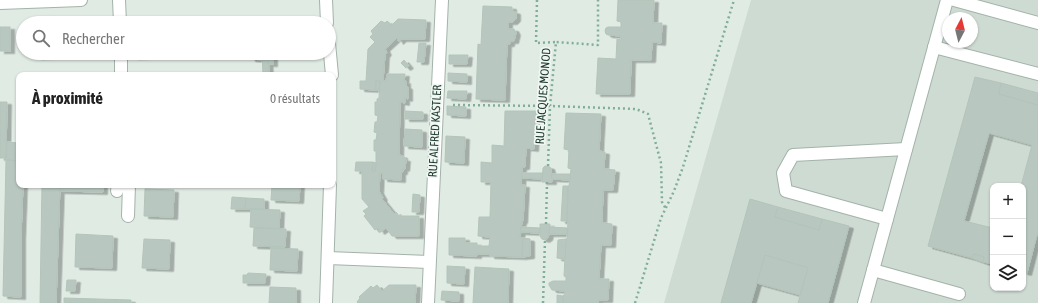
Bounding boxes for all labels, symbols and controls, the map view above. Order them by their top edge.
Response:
north arrow [942,12,978,48]
search box [16,16,336,60]
icon: search [30,27,52,49]
text: Rechercher [62,30,124,47]
street label: RUE JACQUES MONOD [533,47,553,145]
street label: RUE ALFRED KASTLER [426,84,444,178]
text: À proximité [32,88,103,108]
text: 0 résultats [270,91,320,106]
map controls [990,183,1026,291]
button: + [990,183,1026,219]
button: − [990,219,1026,255]
button: layers [990,255,1026,291]

